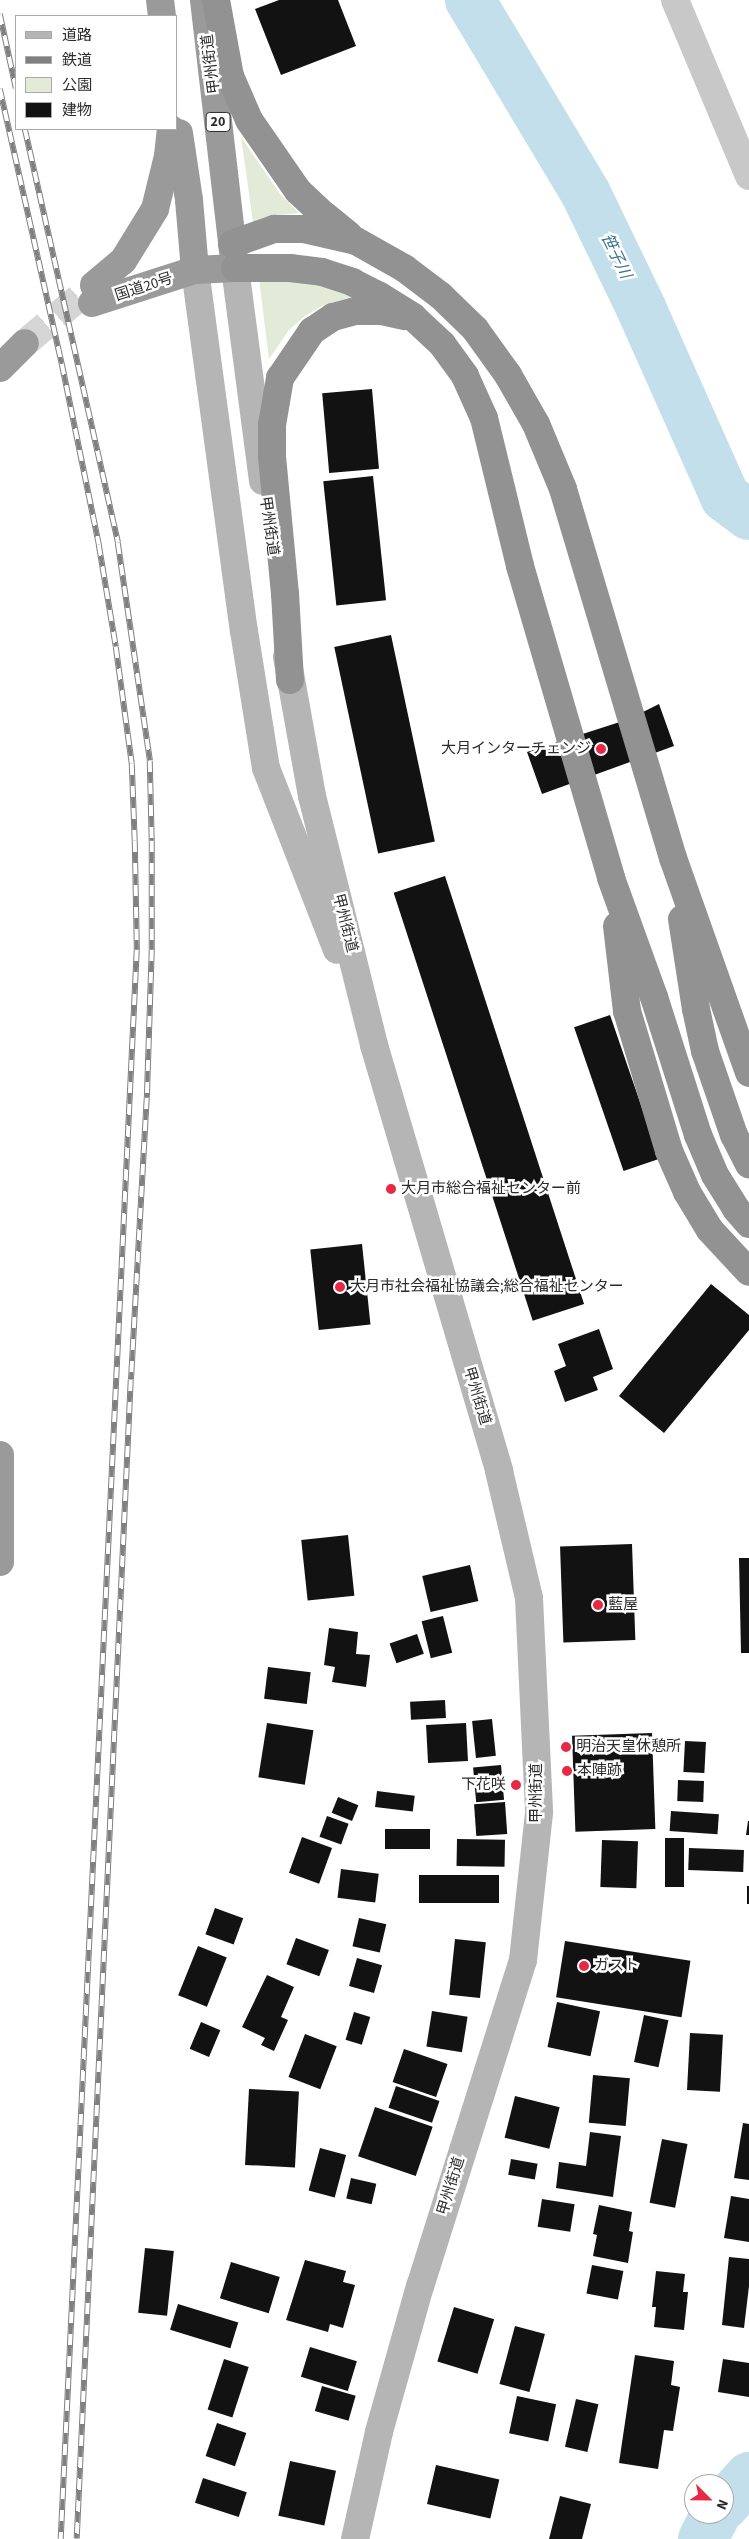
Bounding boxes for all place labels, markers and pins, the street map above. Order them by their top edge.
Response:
place label: 大月インターチェンジ [441,740,591,758]
marker: 大月インターチェンジ [595,743,607,755]
place label: 大月市総合福祉センター前 [401,1180,581,1198]
marker: 大月市総合福祉センター前 [385,1183,397,1195]
place label: 大月市社会福祉協議会;総合福祉センター [350,1278,624,1296]
marker: 大月市社会福祉協議会;総合福祉センター [334,1281,346,1293]
place label: 藍屋 [608,1596,638,1614]
marker: 藍屋 [592,1599,604,1611]
place label: 明治天皇休憩所 [576,1738,681,1756]
marker: 明治天皇休憩所 [560,1741,572,1753]
place label: 本陣跡 [577,1762,622,1780]
marker: 本陣跡 [561,1765,573,1777]
place label: 下花咲 [461,1776,506,1794]
marker: 下花咲 [510,1779,522,1791]
place label: ガスト [594,1957,639,1975]
marker: ガスト [578,1960,590,1972]

